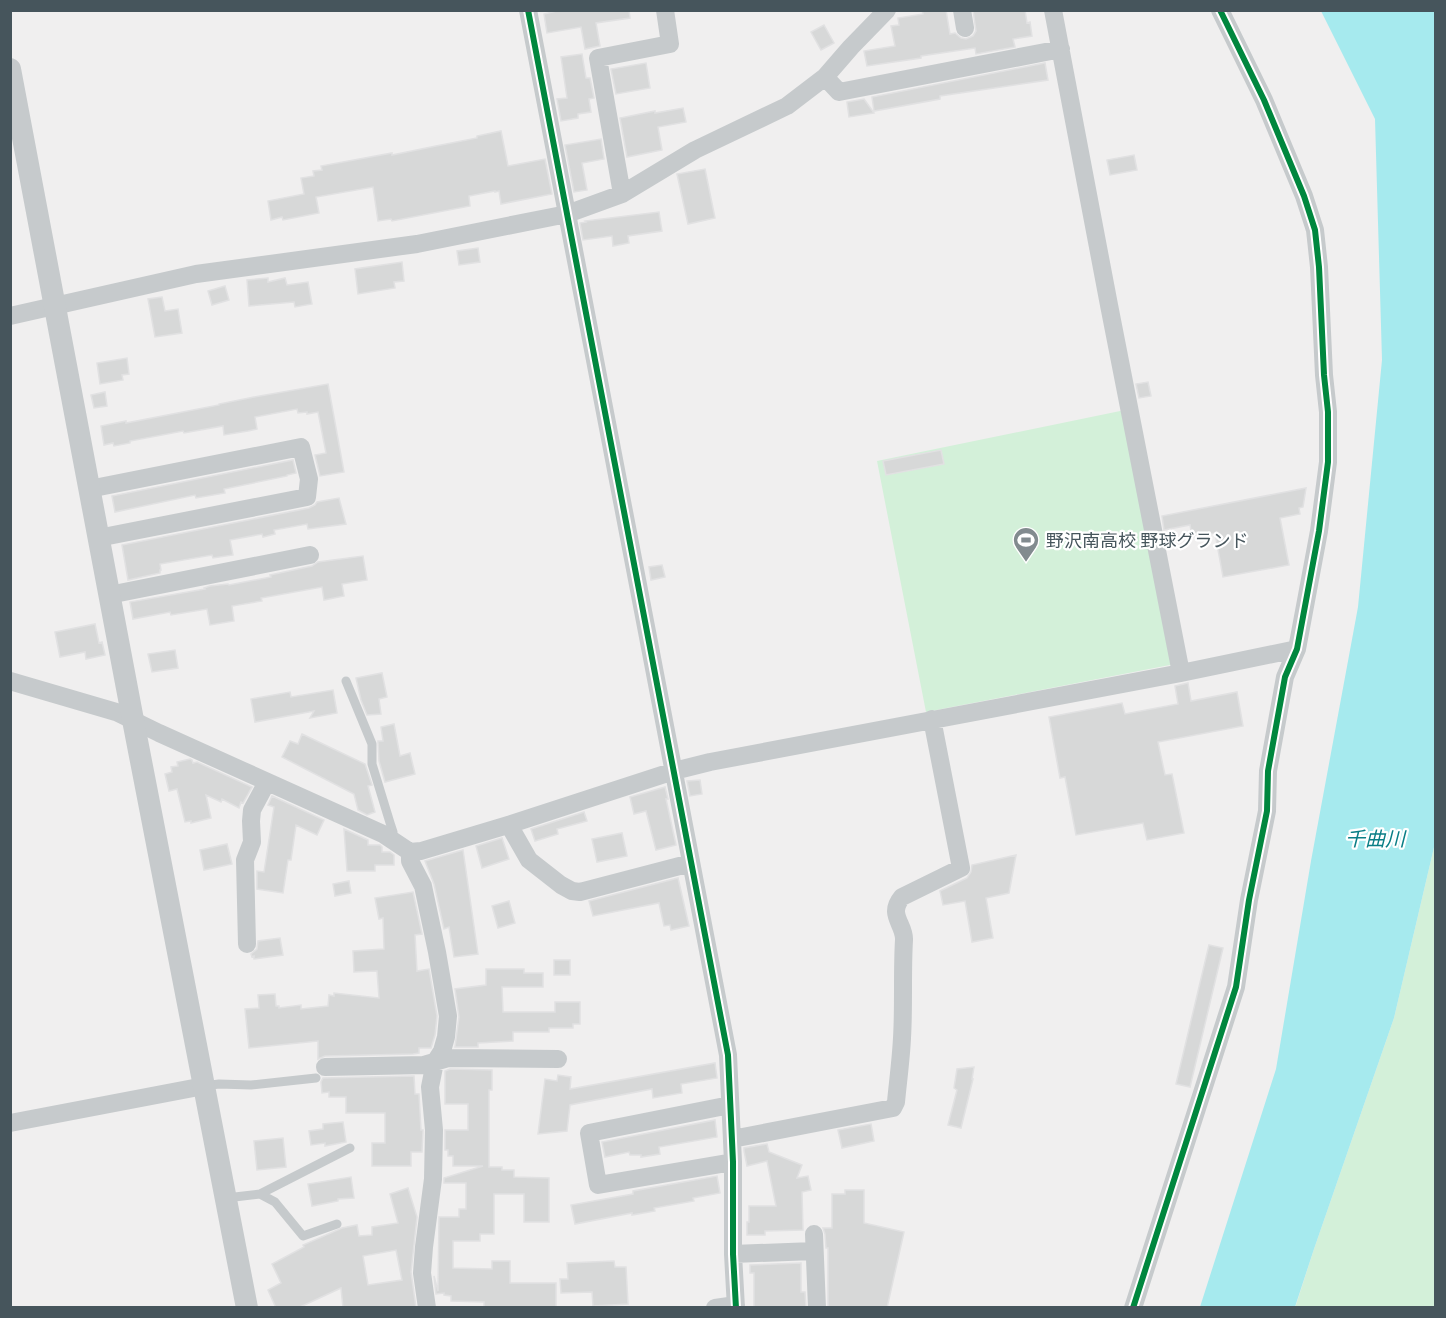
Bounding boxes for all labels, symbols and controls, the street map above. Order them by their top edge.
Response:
sports icon: 野沢南高校 野球グランド [1011,525,1041,563]
place label: 野沢南高校 野球グランド [1046,530,1248,551]
water label: 千曲川 [1345,827,1407,851]

